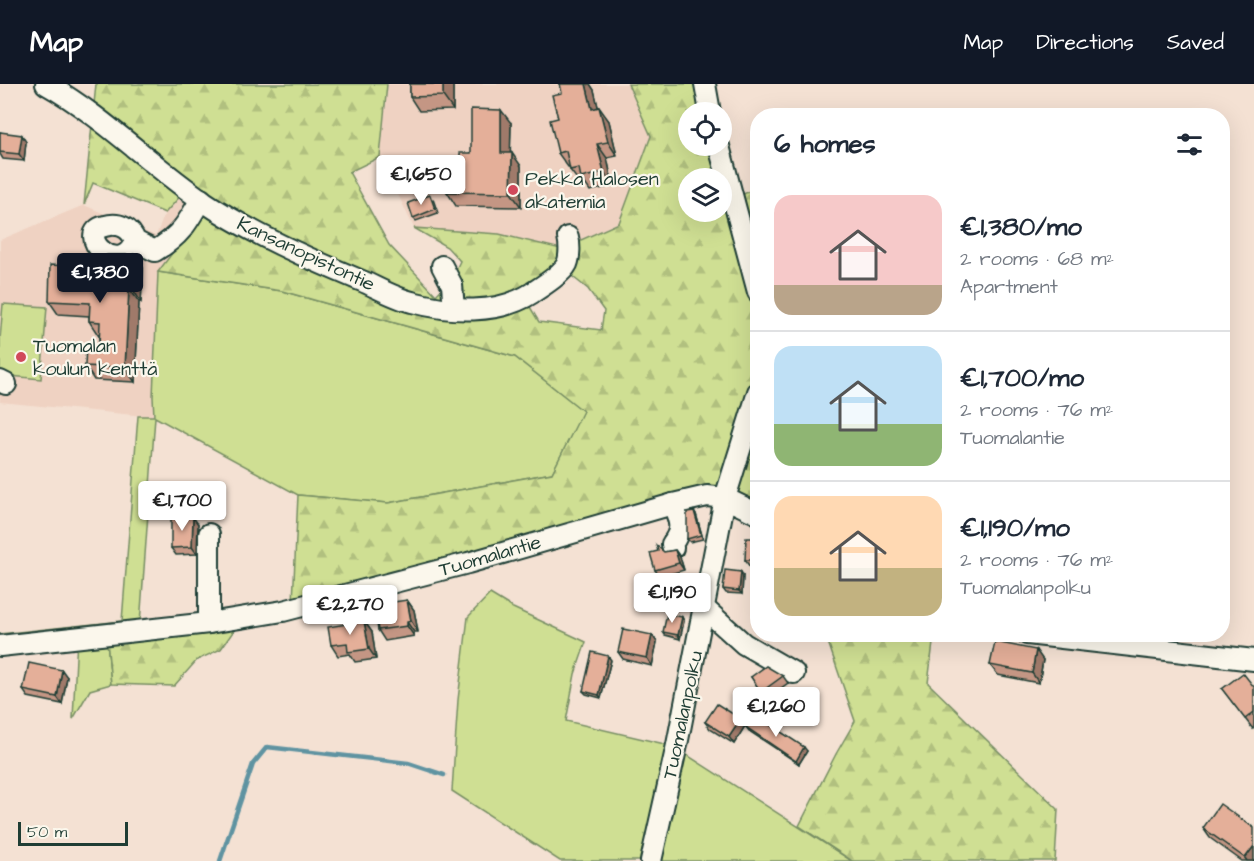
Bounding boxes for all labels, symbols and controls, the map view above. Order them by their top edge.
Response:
text: Map [30,23,83,62]
text: Map [963,28,1003,57]
text: Directions [1036,28,1134,57]
text: Saved [1167,28,1224,57]
map controls [678,102,732,222]
button: locate [678,102,732,156]
text: 6 homes [774,126,876,162]
icon: filters [1173,128,1206,161]
pin: €1,650 [372,155,470,206]
text: €1,650 [390,160,452,188]
place label: Pekka Halosen akatemia [525,165,659,216]
button: layers [678,168,732,222]
marker: Pekka Halosen akatemia [506,183,520,197]
text: €1,380/mo [960,209,1082,245]
street label: Kansanopistontie [232,210,380,298]
icon: home [822,219,894,291]
text: 2 rooms · 68 m² [960,245,1114,273]
pin: €1,380 [51,253,149,304]
text: €1,380 [71,258,129,286]
text: Apartment [960,273,1058,301]
place label: Tuomalan koulun kenttä [33,332,157,383]
marker: Tuomalan koulun kenttä [14,350,28,364]
text: €1,700/mo [960,360,1084,396]
icon: home [822,370,894,442]
text: 2 rooms · 76 m² [960,396,1113,424]
text: Tuomalantie [960,424,1065,452]
pin: €1,700 [133,481,231,532]
text: €1,700 [152,486,212,514]
text: €1,190/mo [960,510,1070,546]
icon: home [822,520,894,592]
street label: Tuomalantie [436,528,544,584]
text: 2 rooms · 76 m² [960,546,1113,574]
pin: €1,190 [623,573,721,624]
text: Tuomalanpolku [960,574,1091,602]
text: €1,190 [648,578,696,606]
pin: €2,270 [301,585,399,636]
text: €2,270 [316,590,384,618]
street label: Tuomalanpolku [656,648,710,782]
pin: €1,260 [727,687,825,738]
text: €1,260 [747,692,805,720]
scale bar [18,819,128,846]
text: 50 m [27,821,67,843]

